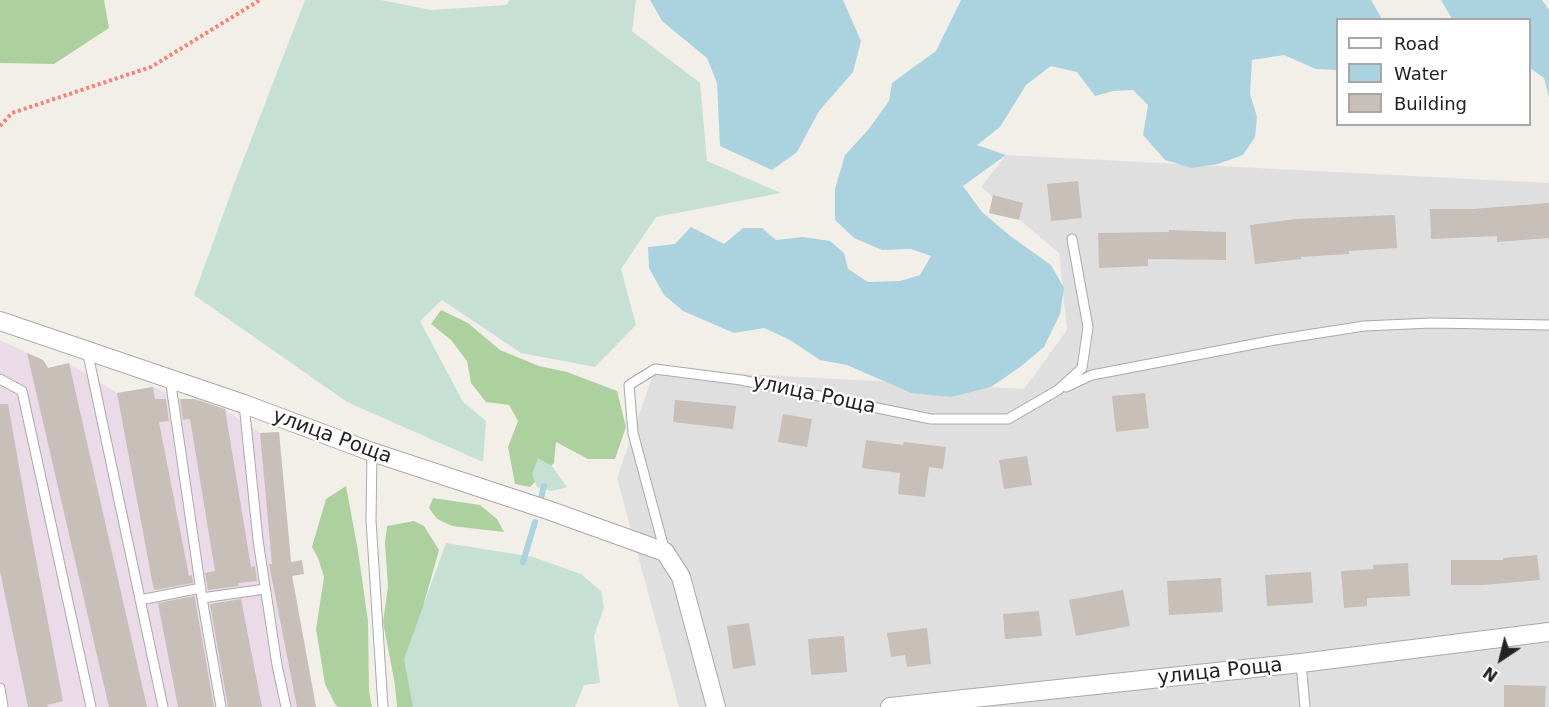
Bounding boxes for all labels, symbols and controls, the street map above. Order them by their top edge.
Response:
legend [1336,18,1531,126]
text: Road [1394,33,1439,54]
text: Water [1394,63,1447,84]
text: Building [1394,93,1467,114]
street label: улица Роща [750,370,878,420]
street label: улица Роща [269,404,395,470]
north arrow [1471,629,1531,689]
street label: улица Роща [1156,654,1284,690]
text: N [1479,663,1501,686]

